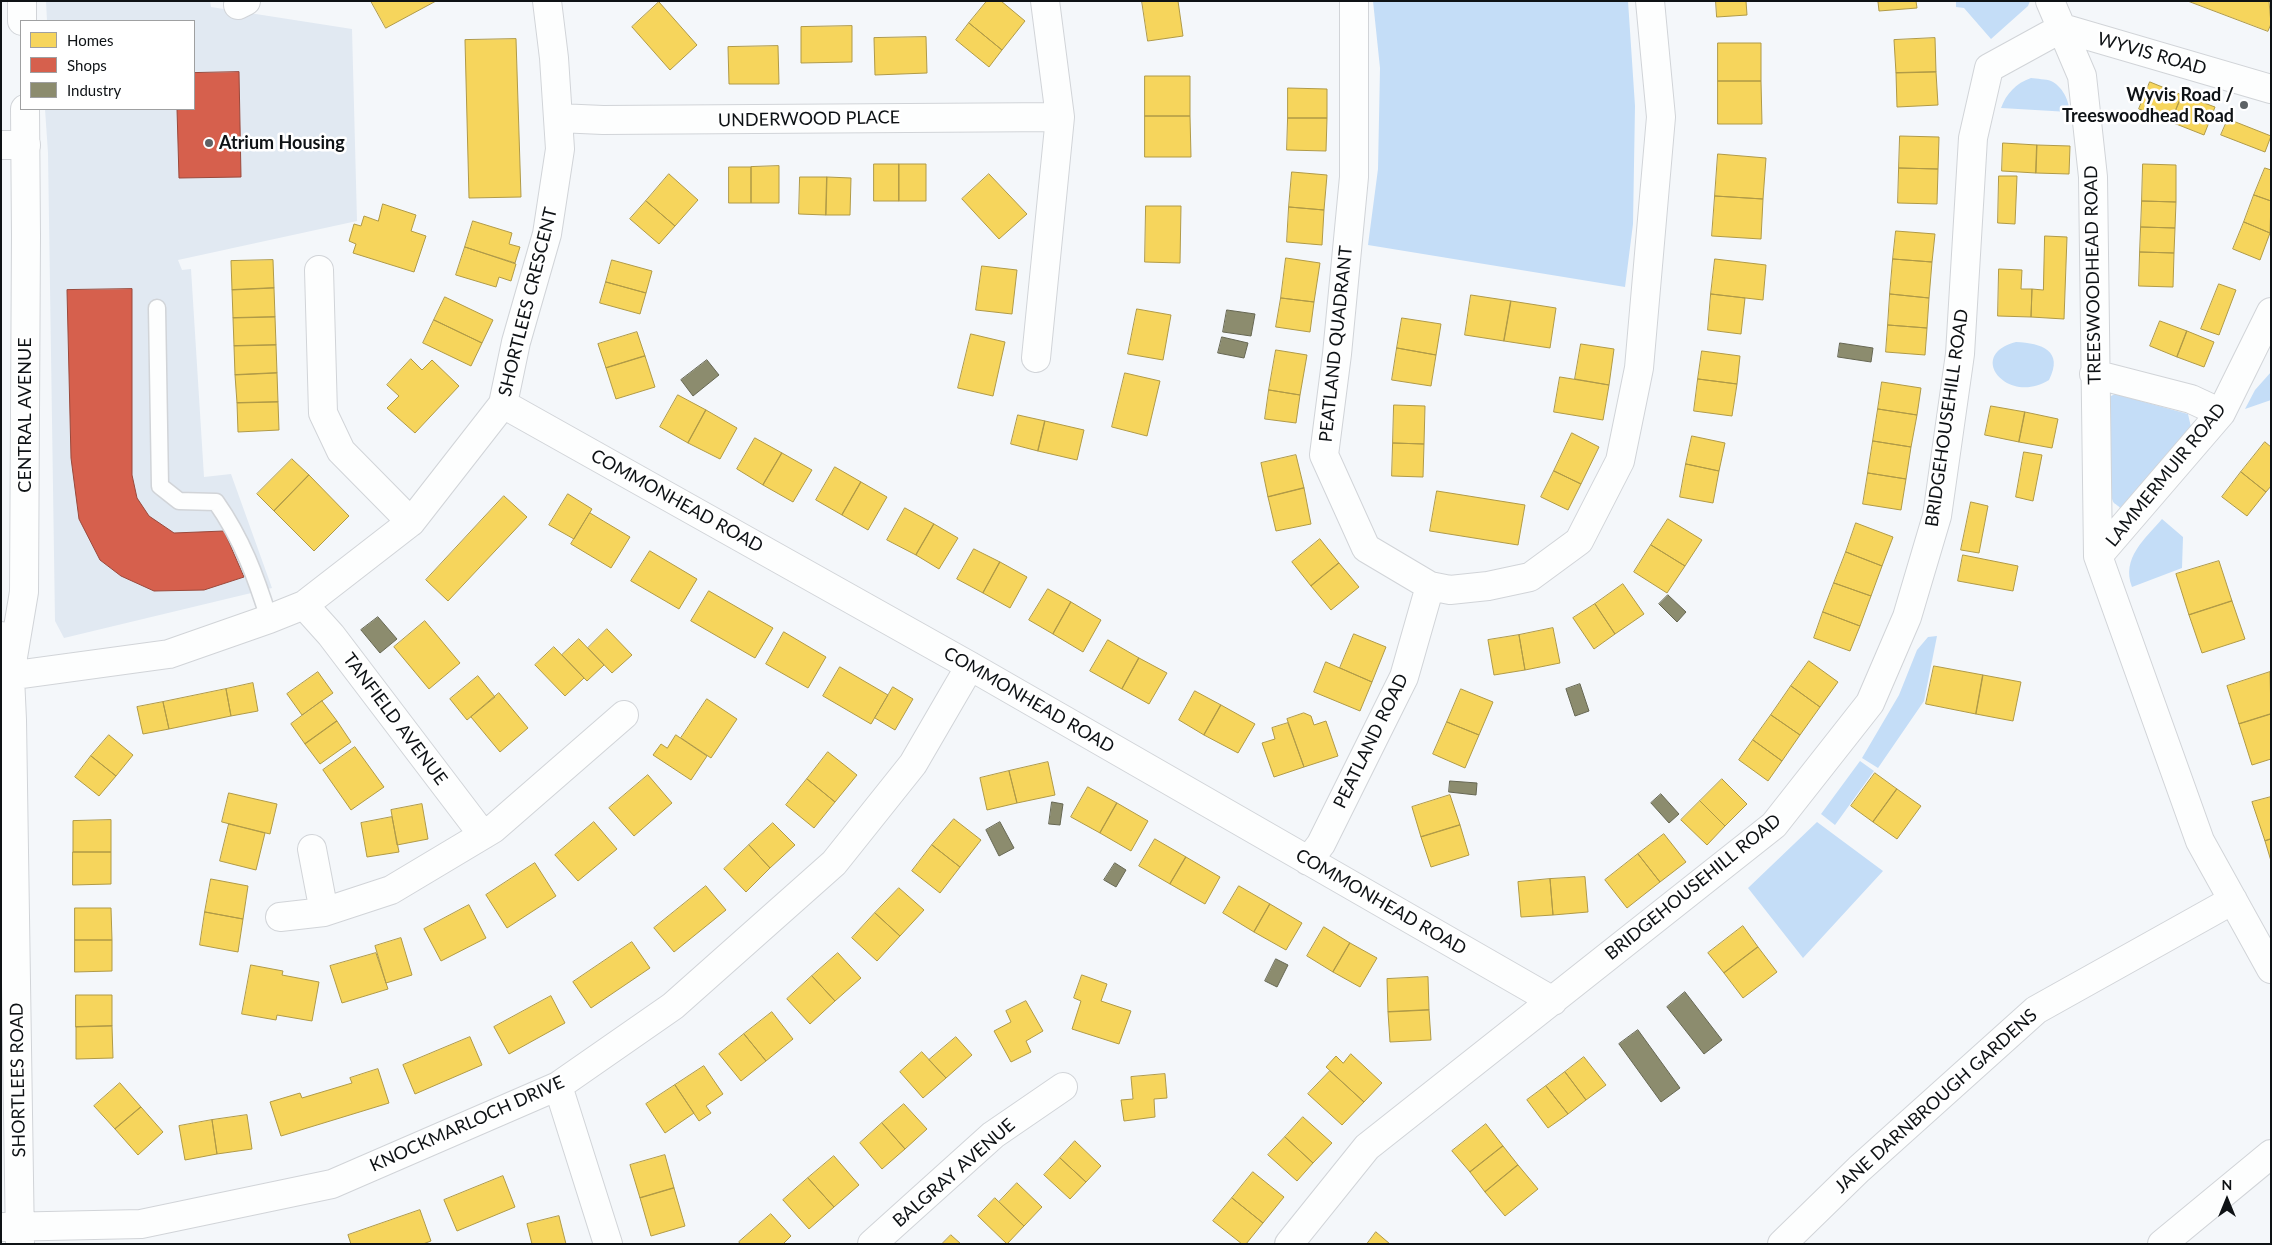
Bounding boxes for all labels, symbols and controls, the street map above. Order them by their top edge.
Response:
legend [20,20,195,110]
street label: WYVIS ROAD [2095,28,2209,80]
text: Homes [67,31,113,49]
text: Shops [67,56,107,74]
text: Industry [67,81,121,99]
place label: Wyvis Road / Treeswoodhead Road [2062,84,2234,126]
marker: Wyvis Road / Treeswoodhead Road [2238,99,2250,111]
street label: UNDERWOOD PLACE [718,107,900,131]
place label: Atrium Housing [219,132,345,154]
marker: Atrium Housing [203,137,215,149]
street label: TREESWOODHEAD ROAD [2080,165,2106,385]
street label: SHORTLEES CRESCENT [494,205,562,399]
street label: PEATLAND QUADRANT [1315,245,1357,443]
street label: BRIDGEHOUSEHILL ROAD [1921,308,1973,528]
street label: CENTRAL AVENUE [14,337,36,493]
street label: LAMMERMUIR ROAD [2101,399,2231,551]
street label: COMMONHEAD ROAD [587,445,767,557]
street label: COMMONHEAD ROAD [940,642,1118,758]
street label: TANFIELD AVENUE [338,649,452,789]
street label: PEATLAND ROAD [1329,670,1413,812]
street label: BRIDGEHOUSEHILL ROAD [1601,809,1785,965]
street label: COMMONHEAD ROAD [1292,844,1470,960]
street label: SHORTLEES ROAD [6,1002,30,1158]
street label: JANE DARNBROUGH GARDENS [1830,1004,2042,1198]
street label: KNOCKMARLOCH DRIVE [367,1071,567,1177]
street label: BALGRAY AVENUE [889,1114,1019,1232]
north arrow [2202,1175,2252,1225]
text: N [2222,1176,2232,1193]

